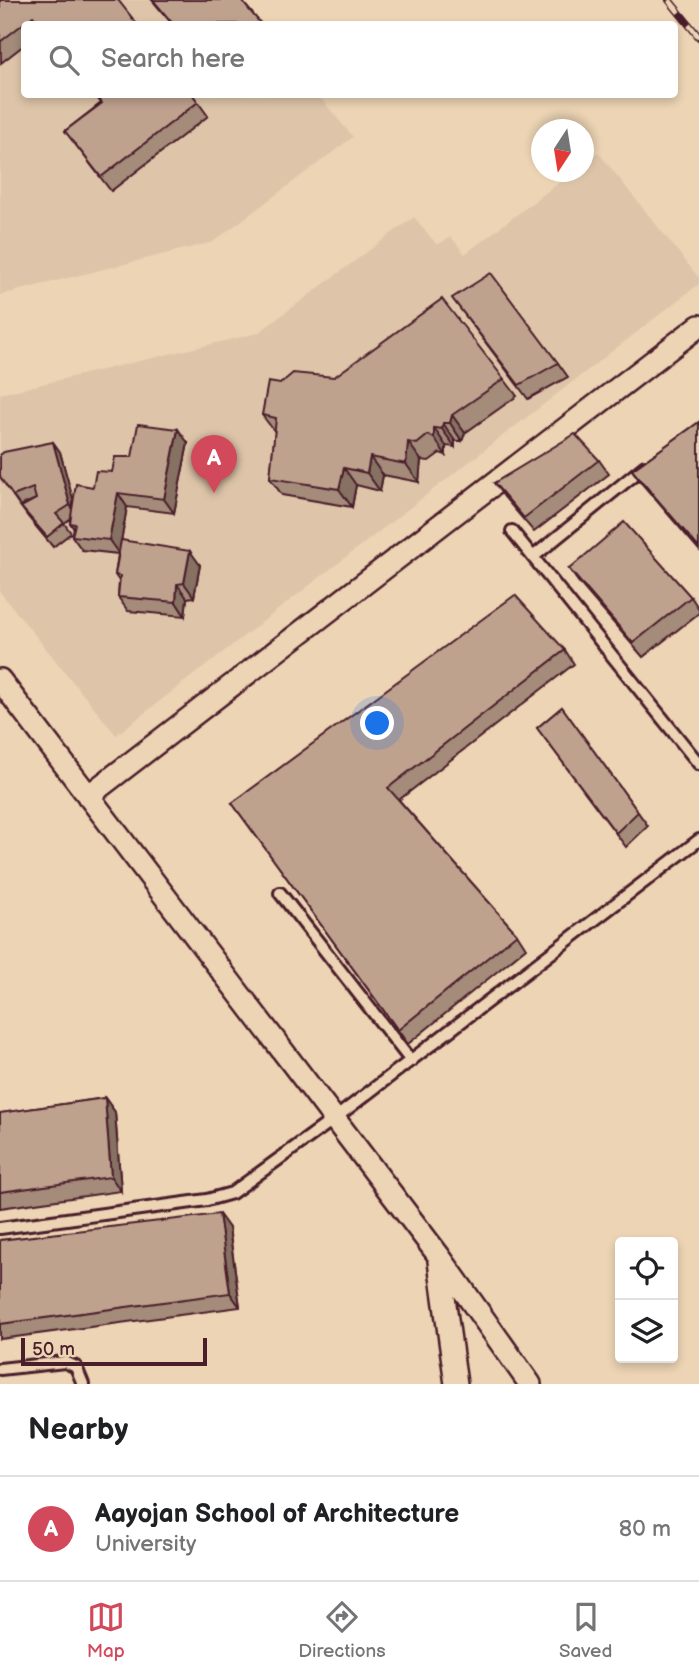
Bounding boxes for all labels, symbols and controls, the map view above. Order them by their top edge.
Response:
search box [21,21,678,98]
icon: search [45,41,83,79]
text: Search here [101,44,245,75]
north arrow [531,119,594,182]
pin: A [191,435,237,493]
your location [360,706,394,740]
map controls [615,1237,678,1363]
button: locate [615,1237,678,1300]
button: layers [615,1300,678,1363]
scale bar [21,1335,206,1367]
text: 50 m [32,1338,75,1361]
text: Nearby [28,1412,128,1448]
text: Aayojan School of Architecture [95,1499,459,1530]
text: A [44,1515,58,1543]
text: 80 m [619,1515,671,1543]
text: University [95,1530,196,1558]
tab: Map [87,1598,125,1663]
tab: Directions [298,1598,386,1663]
tab: Saved [559,1598,612,1663]

